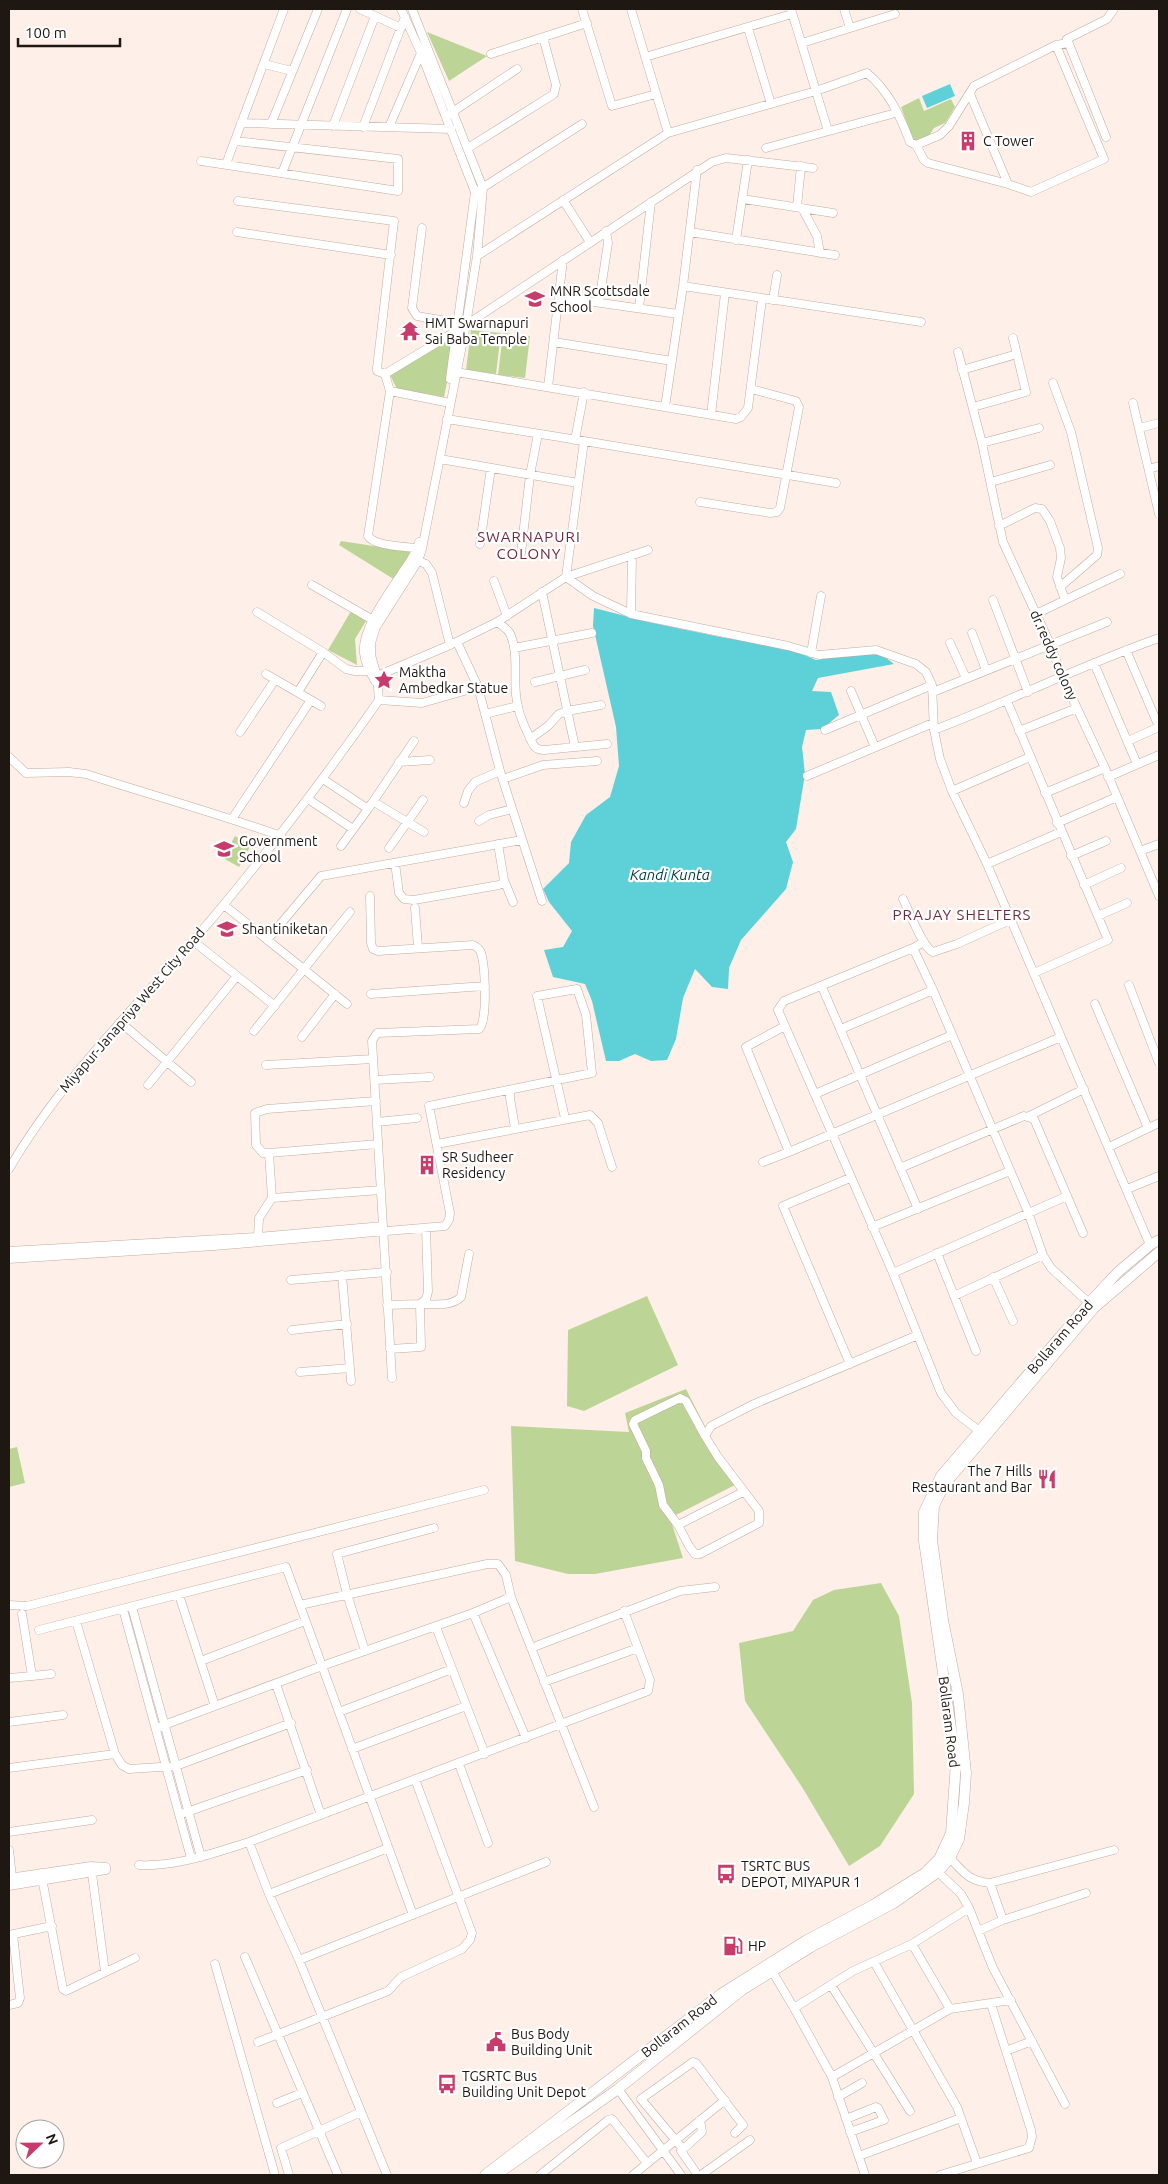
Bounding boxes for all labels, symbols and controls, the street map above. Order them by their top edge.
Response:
scale bar [18,15,120,47]
text: 100 m [25,24,67,41]
building icon: C Tower [957,130,979,152]
place label: C Tower [983,133,1035,149]
place label: MNR Scottsdale School [550,283,650,315]
school or university icon: MNR Scottsdale School [524,288,546,310]
place label: HMT Swarnapuri Sai Baba Temple [425,315,529,347]
temple icon: HMT Swarnapuri Sai Baba Temple [399,320,421,342]
district label: SWARNAPURI COLONY [477,528,581,562]
street label: dr.reddy colony [1027,608,1081,703]
place label: Maktha Ambedkar Statue [399,664,508,696]
place icon: Maktha Ambedkar Statue [373,669,395,691]
place label: Government School [239,833,318,865]
school or university icon: Government School [213,838,235,860]
water label: Kandi Kunta [630,866,710,883]
district label: PRAJAY SHELTERS [893,906,1031,923]
school or university icon: Shantiniketan [216,918,238,940]
place label: Shantiniketan [242,921,328,937]
street label: Miyapur-Janapriya West City Road [56,924,208,1096]
place label: SR Sudheer Residency [442,1149,514,1181]
building icon: SR Sudheer Residency [416,1154,438,1176]
street label: Bollaram Road [1024,1297,1096,1377]
place label: The 7 Hills Restaurant and Bar [912,1463,1033,1495]
restaurant icon: The 7 Hills Restaurant and Bar [1036,1468,1058,1490]
street label: Bollaram Road [935,1676,963,1768]
place label: TSRTC BUS DEPOT, MIYAPUR 1 [741,1858,861,1890]
bus stop icon: TSRTC BUS DEPOT, MIYAPUR 1 [715,1863,737,1885]
fuel station icon: HP [722,1935,744,1957]
place label: HP [748,1938,766,1954]
street label: Bollaram Road [638,1991,720,2061]
place label: Bus Body Building Unit [511,2026,593,2058]
public building icon: Bus Body Building Unit [485,2031,507,2053]
place label: TGSRTC Bus Building Unit Depot [462,2068,586,2100]
bus stop icon: TGSRTC Bus Building Unit Depot [436,2073,458,2095]
north arrow [15,2119,65,2169]
text: N [43,2131,61,2147]

